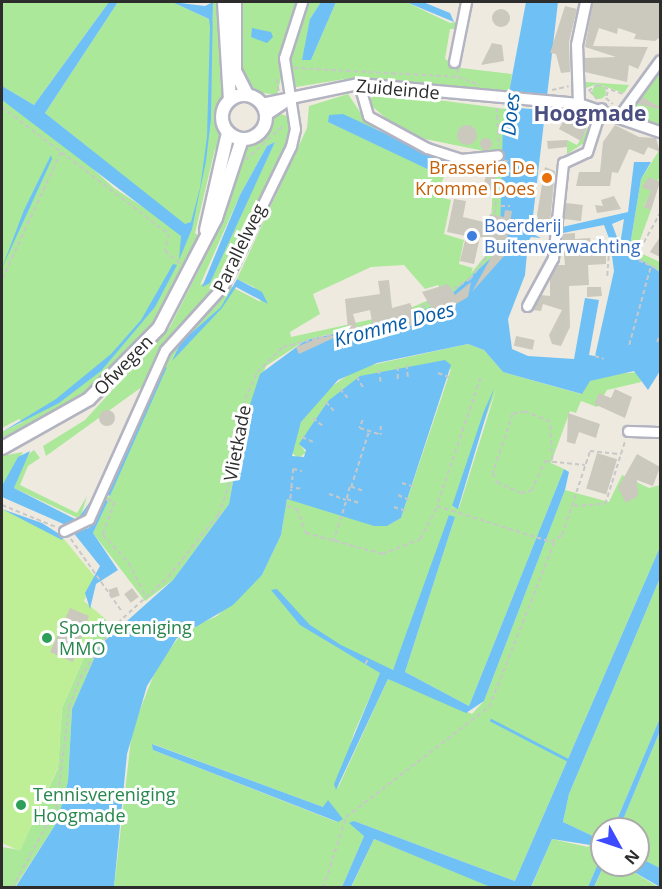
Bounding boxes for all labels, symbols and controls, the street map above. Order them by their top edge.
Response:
street label: Zuideinde [355,75,441,103]
water label: Does [496,91,524,137]
district label: Hoogmade [534,100,646,126]
place label: Brasserie De Kromme Does [415,157,535,200]
marker: Brasserie De Kromme Does [540,171,554,185]
street label: Parallelweg [208,200,270,296]
place label: Boerderij Buitenverwachting [484,215,641,258]
marker: Boerderij Buitenverwachting [465,229,479,243]
water label: Kromme Does [331,296,457,352]
street label: Ofwegen [89,331,157,399]
street label: Vlietkade [219,403,255,483]
place label: Sportvereniging MMO [59,617,192,660]
marker: Sportvereniging MMO [40,631,54,645]
place label: Tennisvereniging Hoogmade [33,784,175,826]
marker: Tennisvereniging Hoogmade [14,798,28,812]
north arrow [590,817,650,877]
text: N [620,845,645,869]

